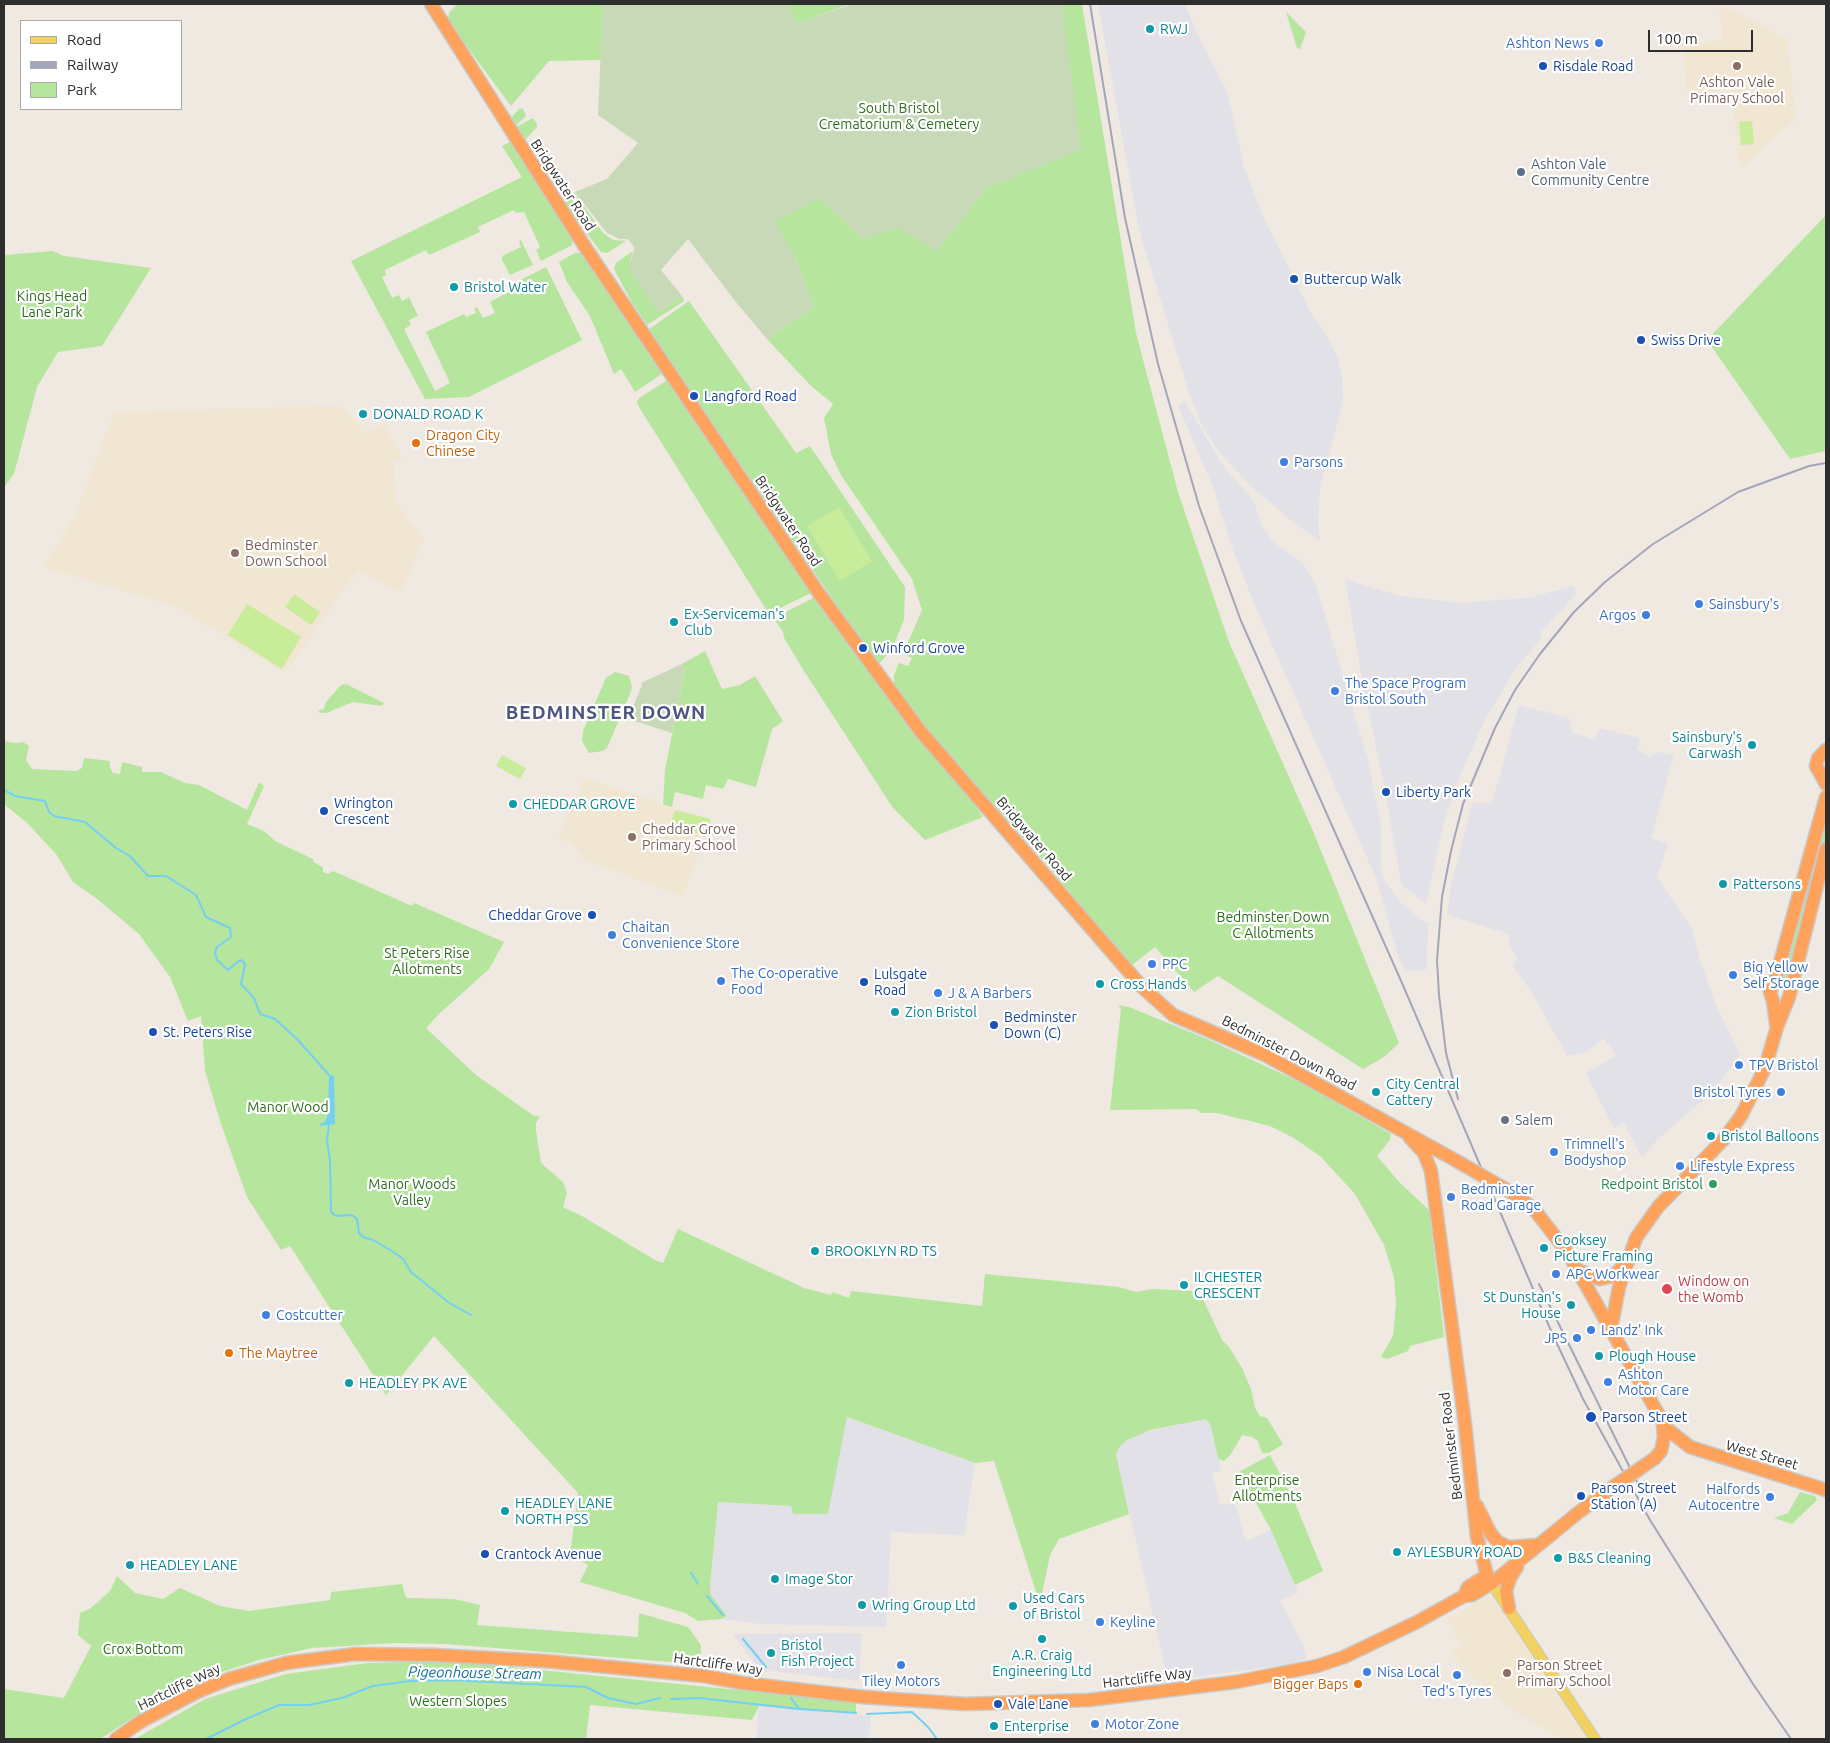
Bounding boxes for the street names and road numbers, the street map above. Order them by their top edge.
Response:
street label: Bridgwater Road [527,136,599,234]
street label: Bridgwater Road [751,472,825,570]
street label: Bridgwater Road [993,794,1075,884]
street label: Bedminster Down Road [1219,1012,1359,1094]
street label: Bedminster Road [1436,1391,1466,1501]
street label: West Street [1724,1437,1800,1473]
street label: Hartcliffe Way [673,1649,763,1679]
street label: Hartcliffe Way [135,1660,223,1714]
street label: Hartcliffe Way [1102,1664,1192,1692]

